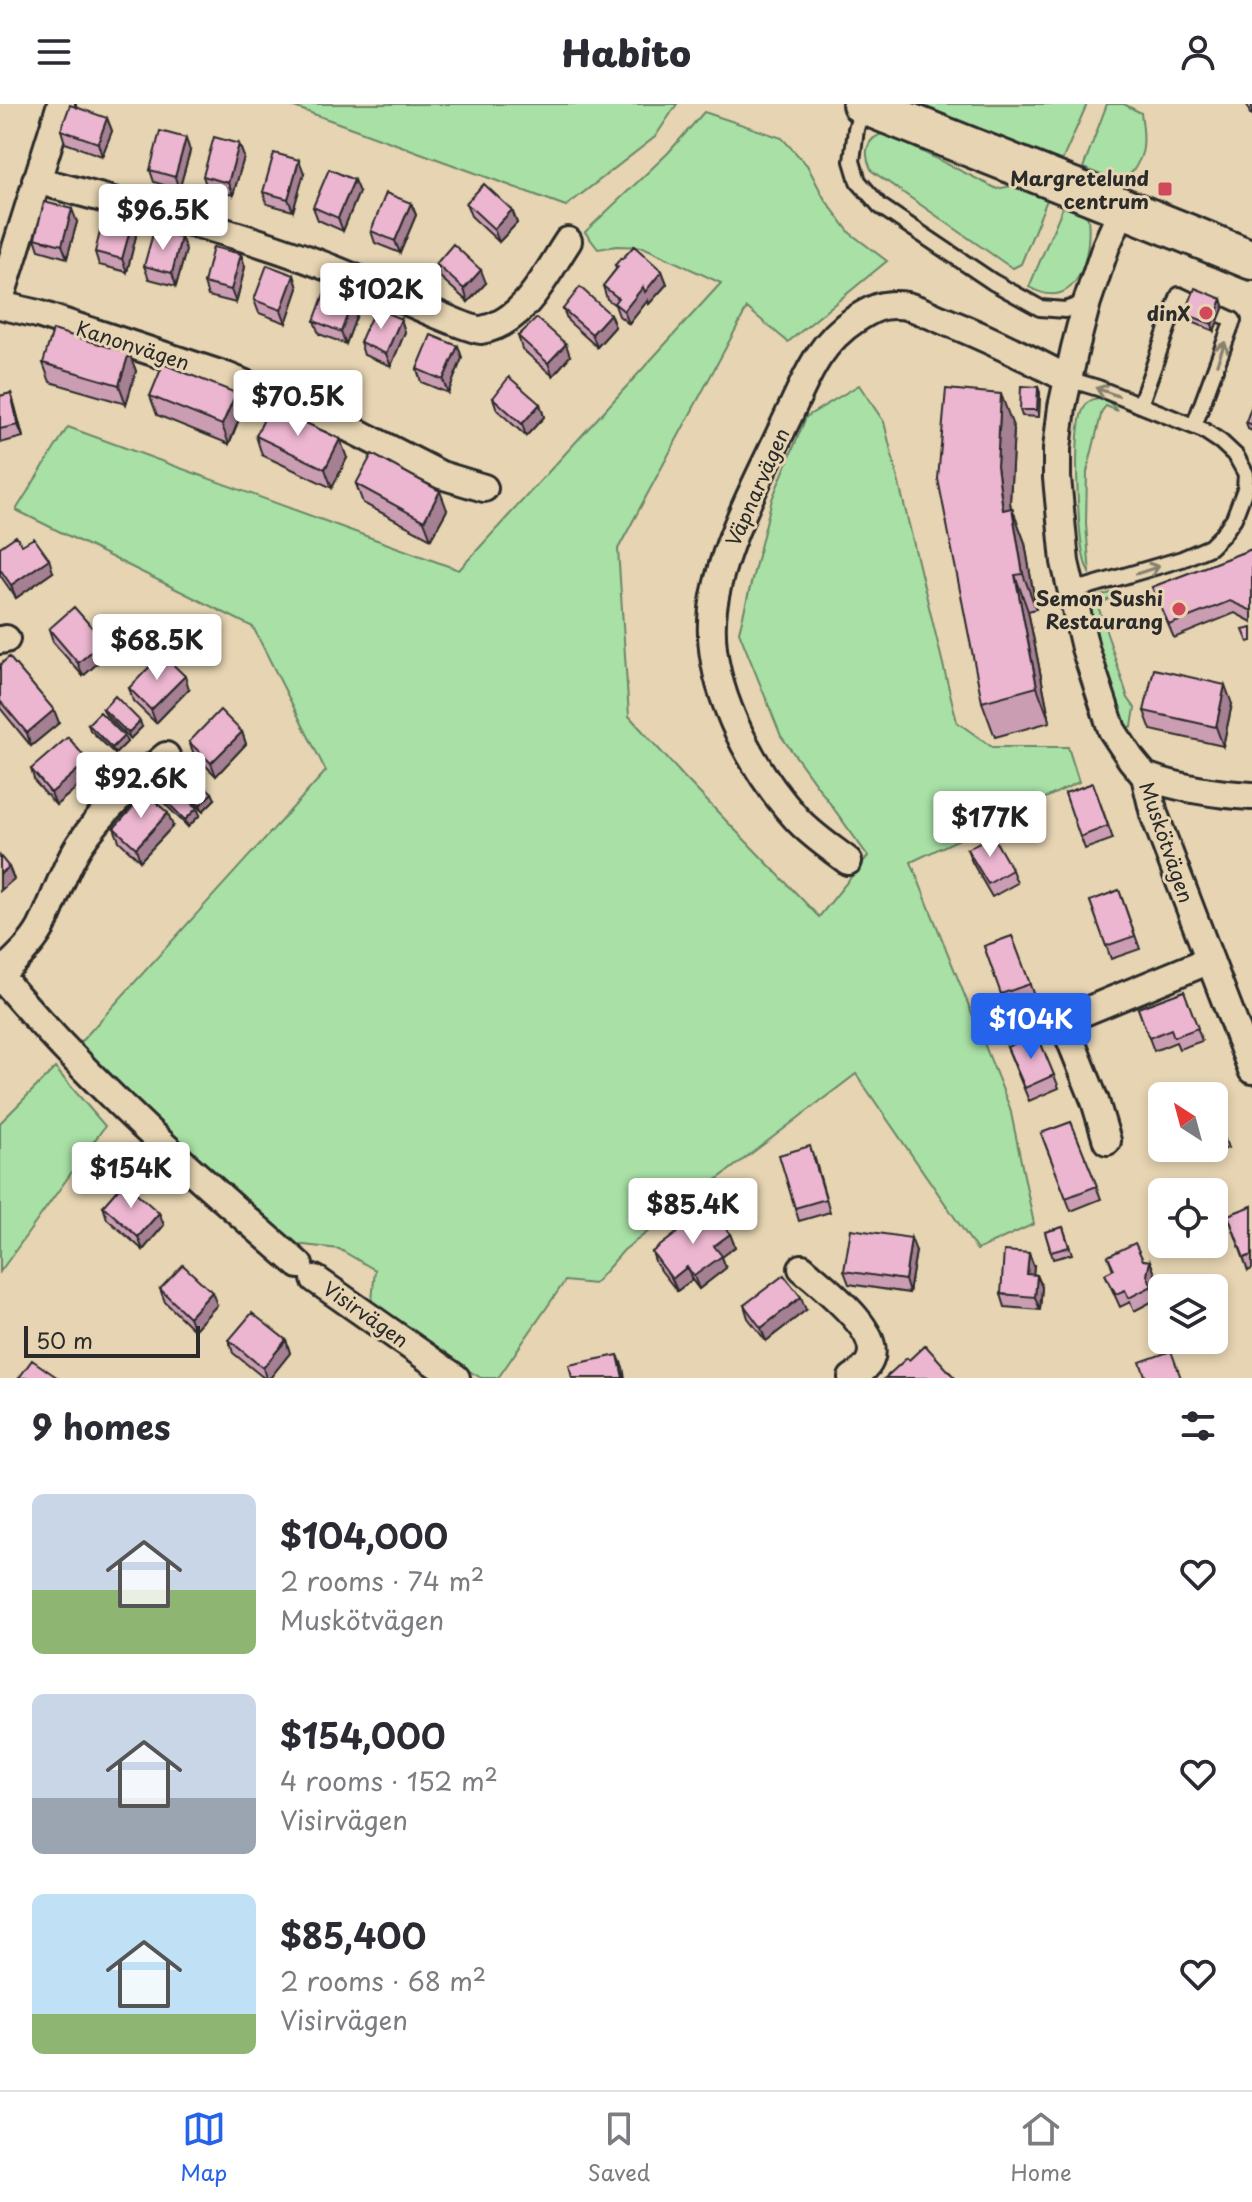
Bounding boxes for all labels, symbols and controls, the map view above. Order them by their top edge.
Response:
text: Habito [561,25,691,79]
icon: menu [32,30,76,74]
icon: person [1176,30,1220,74]
place label: Margretelund centrum [1010,163,1149,216]
marker: Margretelund centrum [1156,180,1174,198]
pin: $96.5K [98,184,228,252]
text: $96.5K [117,190,209,229]
pin: $102K [325,263,437,331]
text: $102K [338,269,424,308]
place label: dinX [1147,298,1191,328]
marker: dinX [1197,304,1215,322]
street label: Kanonvägen [73,313,193,377]
one-way arrow [1215,341,1229,366]
pin: $70.5K [233,370,363,438]
text: $70.5K [252,376,344,415]
one-way arrow [1095,384,1120,398]
street label: Väpnarvägen [718,423,796,551]
one-way arrow [1134,562,1160,577]
place label: Semon Sushi Restaurang [1036,583,1163,636]
marker: Semon Sushi Restaurang [1170,600,1188,618]
pin: $68.5K [92,614,222,682]
text: $68.5K [111,620,203,659]
pin: $92.6K [76,752,206,820]
text: $92.6K [94,758,188,797]
street label: Muskötvägen [1132,777,1202,907]
pin: $177K [934,791,1046,859]
text: $177K [951,797,1029,836]
pin: $104K [975,993,1087,1061]
text: $104K [989,999,1073,1038]
north arrow [1148,1082,1228,1162]
map controls [1148,1082,1228,1354]
pin: $154K [75,1142,187,1210]
text: $154K [90,1148,172,1187]
pin: $85.4K [628,1178,758,1246]
button: locate [1148,1178,1228,1258]
text: $85.4K [646,1184,740,1223]
street label: Visirvägen [317,1273,415,1355]
button: layers [1148,1274,1228,1354]
scale bar [24,1322,200,1358]
text: 50 m [36,1323,93,1356]
text: 9 homes [32,1400,171,1452]
icon: filters [1176,1404,1220,1448]
text: $104,000 [280,1509,448,1561]
icon: home [96,1526,192,1622]
icon: heart [1176,1552,1220,1596]
text: 2 rooms · 74 m² [280,1561,484,1600]
text: Muskötvägen [280,1600,444,1639]
text: $154,000 [280,1709,446,1761]
icon: home [96,1726,192,1822]
icon: heart [1176,1752,1220,1796]
text: 4 rooms · 152 m² [280,1761,498,1800]
text: Visirvägen [280,1800,408,1839]
text: $85,400 [280,1909,426,1961]
icon: home [96,1926,192,2022]
icon: heart [1176,1952,1220,1996]
text: 2 rooms · 68 m² [280,1961,486,2000]
text: Visirvägen [280,2000,408,2039]
tab: Map [180,2107,227,2188]
tab: Saved [588,2107,650,2188]
tab: Home [1011,2107,1072,2188]

